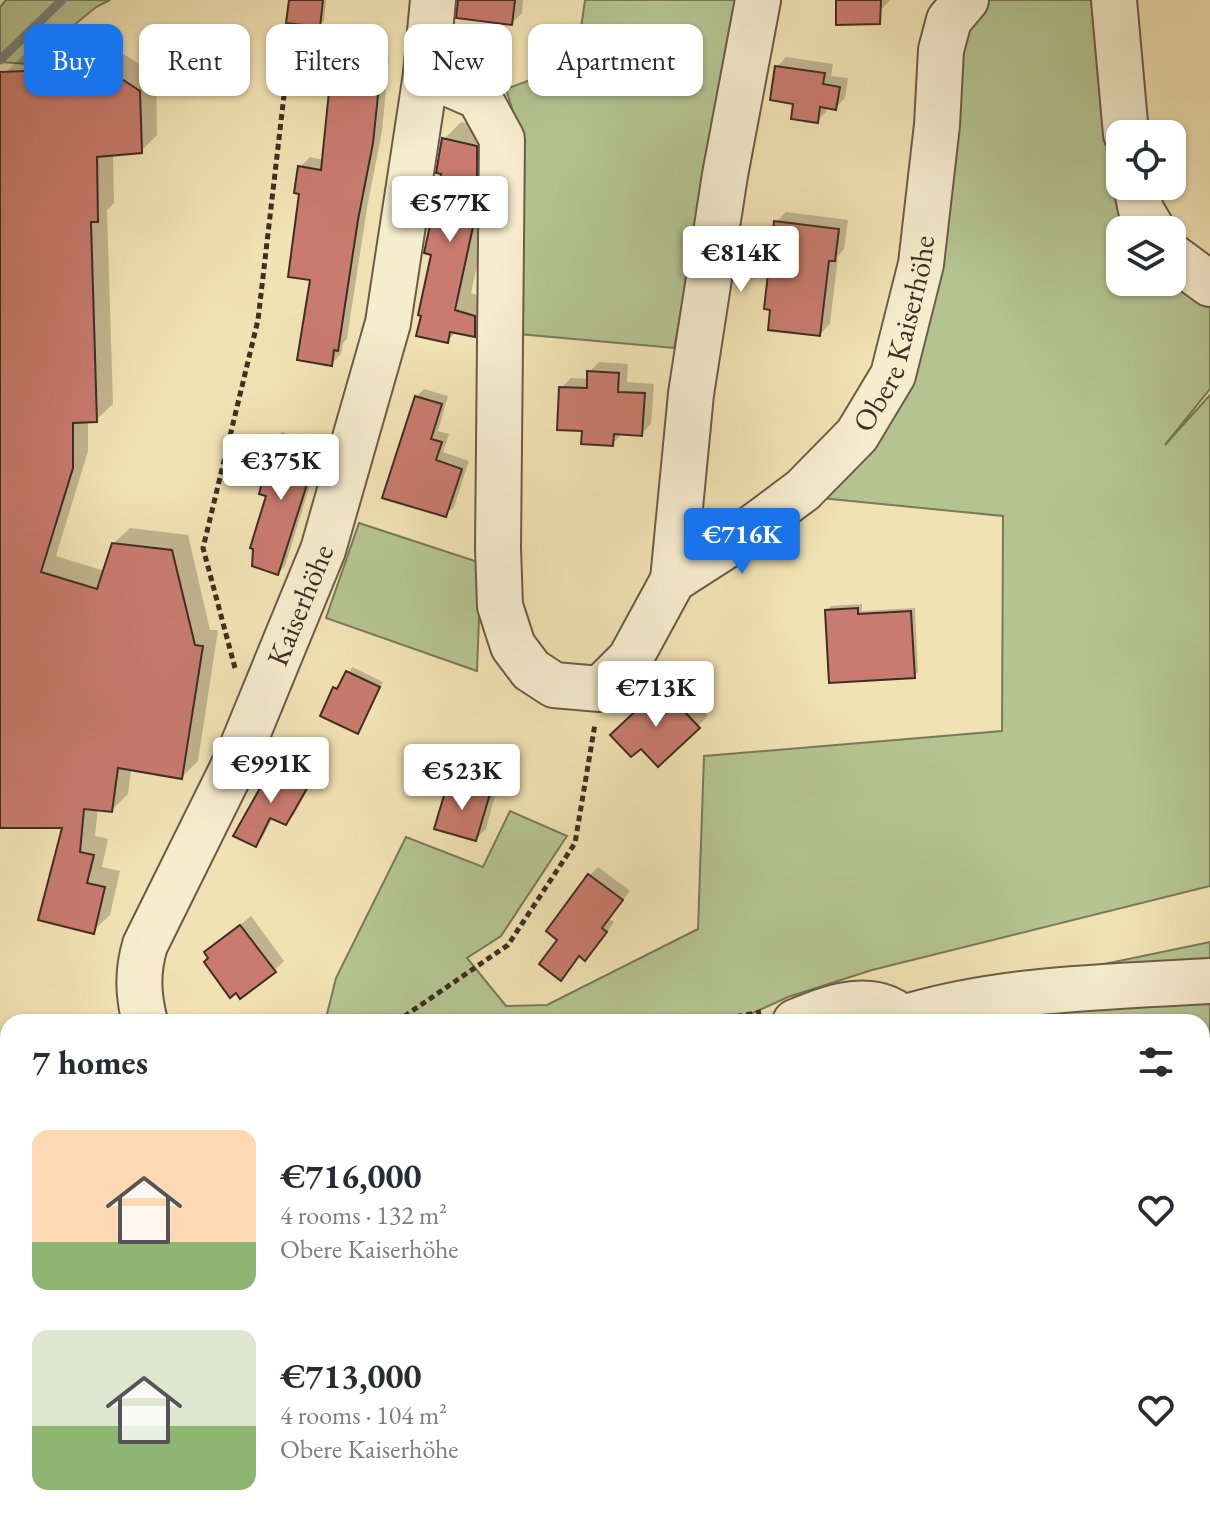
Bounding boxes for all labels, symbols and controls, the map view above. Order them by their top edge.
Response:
chip: Buy [24,24,123,96]
chip: Rent [139,24,250,96]
chip: Filters [266,24,388,96]
chip: New [404,24,512,96]
chip: Apartment [528,24,703,96]
map controls [1106,120,1186,296]
button: locate [1106,120,1186,200]
pin: €577K [394,176,506,244]
text: €577K [410,185,490,219]
button: layers [1106,216,1186,296]
pin: €814K [685,226,797,294]
street label: Obere Kaiserhöhe [843,233,943,439]
text: €814K [701,235,781,269]
pin: €375K [225,434,337,502]
text: €375K [241,443,321,477]
pin: €716K [686,508,798,576]
text: €716K [702,517,782,551]
street label: Kaiserhöhe [258,538,342,672]
pin: €713K [600,661,712,729]
text: €713K [616,670,696,704]
pin: €991K [215,737,327,805]
pin: €523K [406,744,518,812]
text: €991K [231,746,311,780]
text: €523K [422,753,502,787]
text: 7 homes [32,1040,148,1084]
icon: filters [1134,1040,1178,1084]
text: €716,000 [280,1154,421,1198]
icon: home [96,1162,192,1258]
icon: heart [1134,1188,1178,1232]
text: 4 rooms · 132 m² [280,1198,447,1232]
text: Obere Kaiserhöhe [280,1232,458,1266]
text: €713,000 [280,1354,421,1398]
icon: home [96,1362,192,1458]
icon: heart [1134,1388,1178,1432]
text: 4 rooms · 104 m² [280,1398,447,1432]
text: Obere Kaiserhöhe [280,1432,458,1466]

